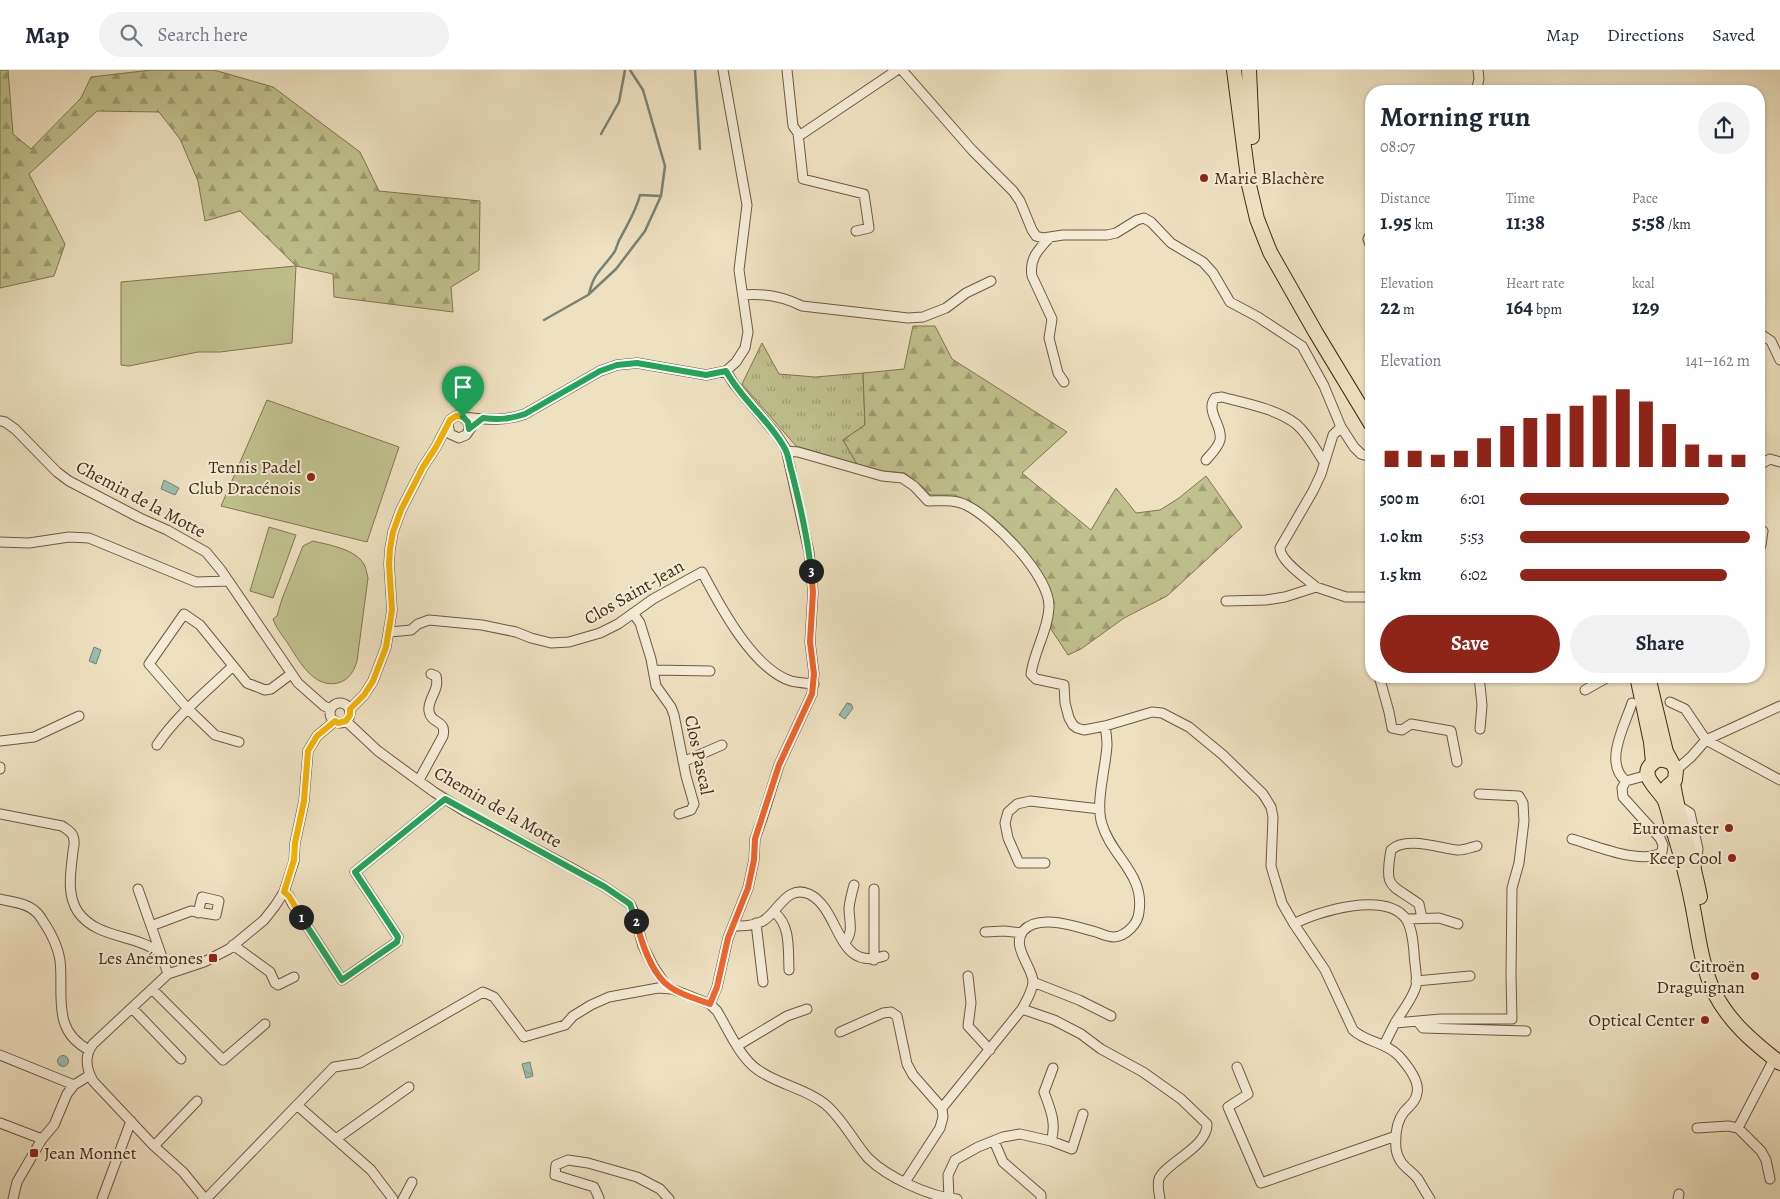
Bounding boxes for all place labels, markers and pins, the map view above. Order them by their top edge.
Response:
place label: Marie Blachère [1214,166,1325,190]
marker: Marie Blachère [1198,172,1210,184]
pin [442,366,484,417]
place label: Tennis Padel Club Dracénois [189,455,302,500]
marker: Tennis Padel Club Dracénois [305,471,317,483]
pin: 3 [798,558,824,584]
place label: Euromaster [1632,816,1719,840]
marker: Euromaster [1723,822,1735,834]
place label: Keep Cool [1649,846,1723,870]
marker: Keep Cool [1726,852,1738,864]
pin: 1 [288,904,314,930]
pin: 2 [624,908,648,934]
place label: Les Anémones [98,946,203,970]
marker: Les Anémones [207,952,219,964]
place label: Citroën Draguignan [1656,954,1745,999]
marker: Citroën Draguignan [1749,970,1761,982]
place label: Optical Center [1588,1008,1695,1032]
marker: Optical Center [1699,1014,1711,1026]
place label: Jean Monnet [44,1141,137,1165]
marker: Jean Monnet [28,1147,40,1159]

